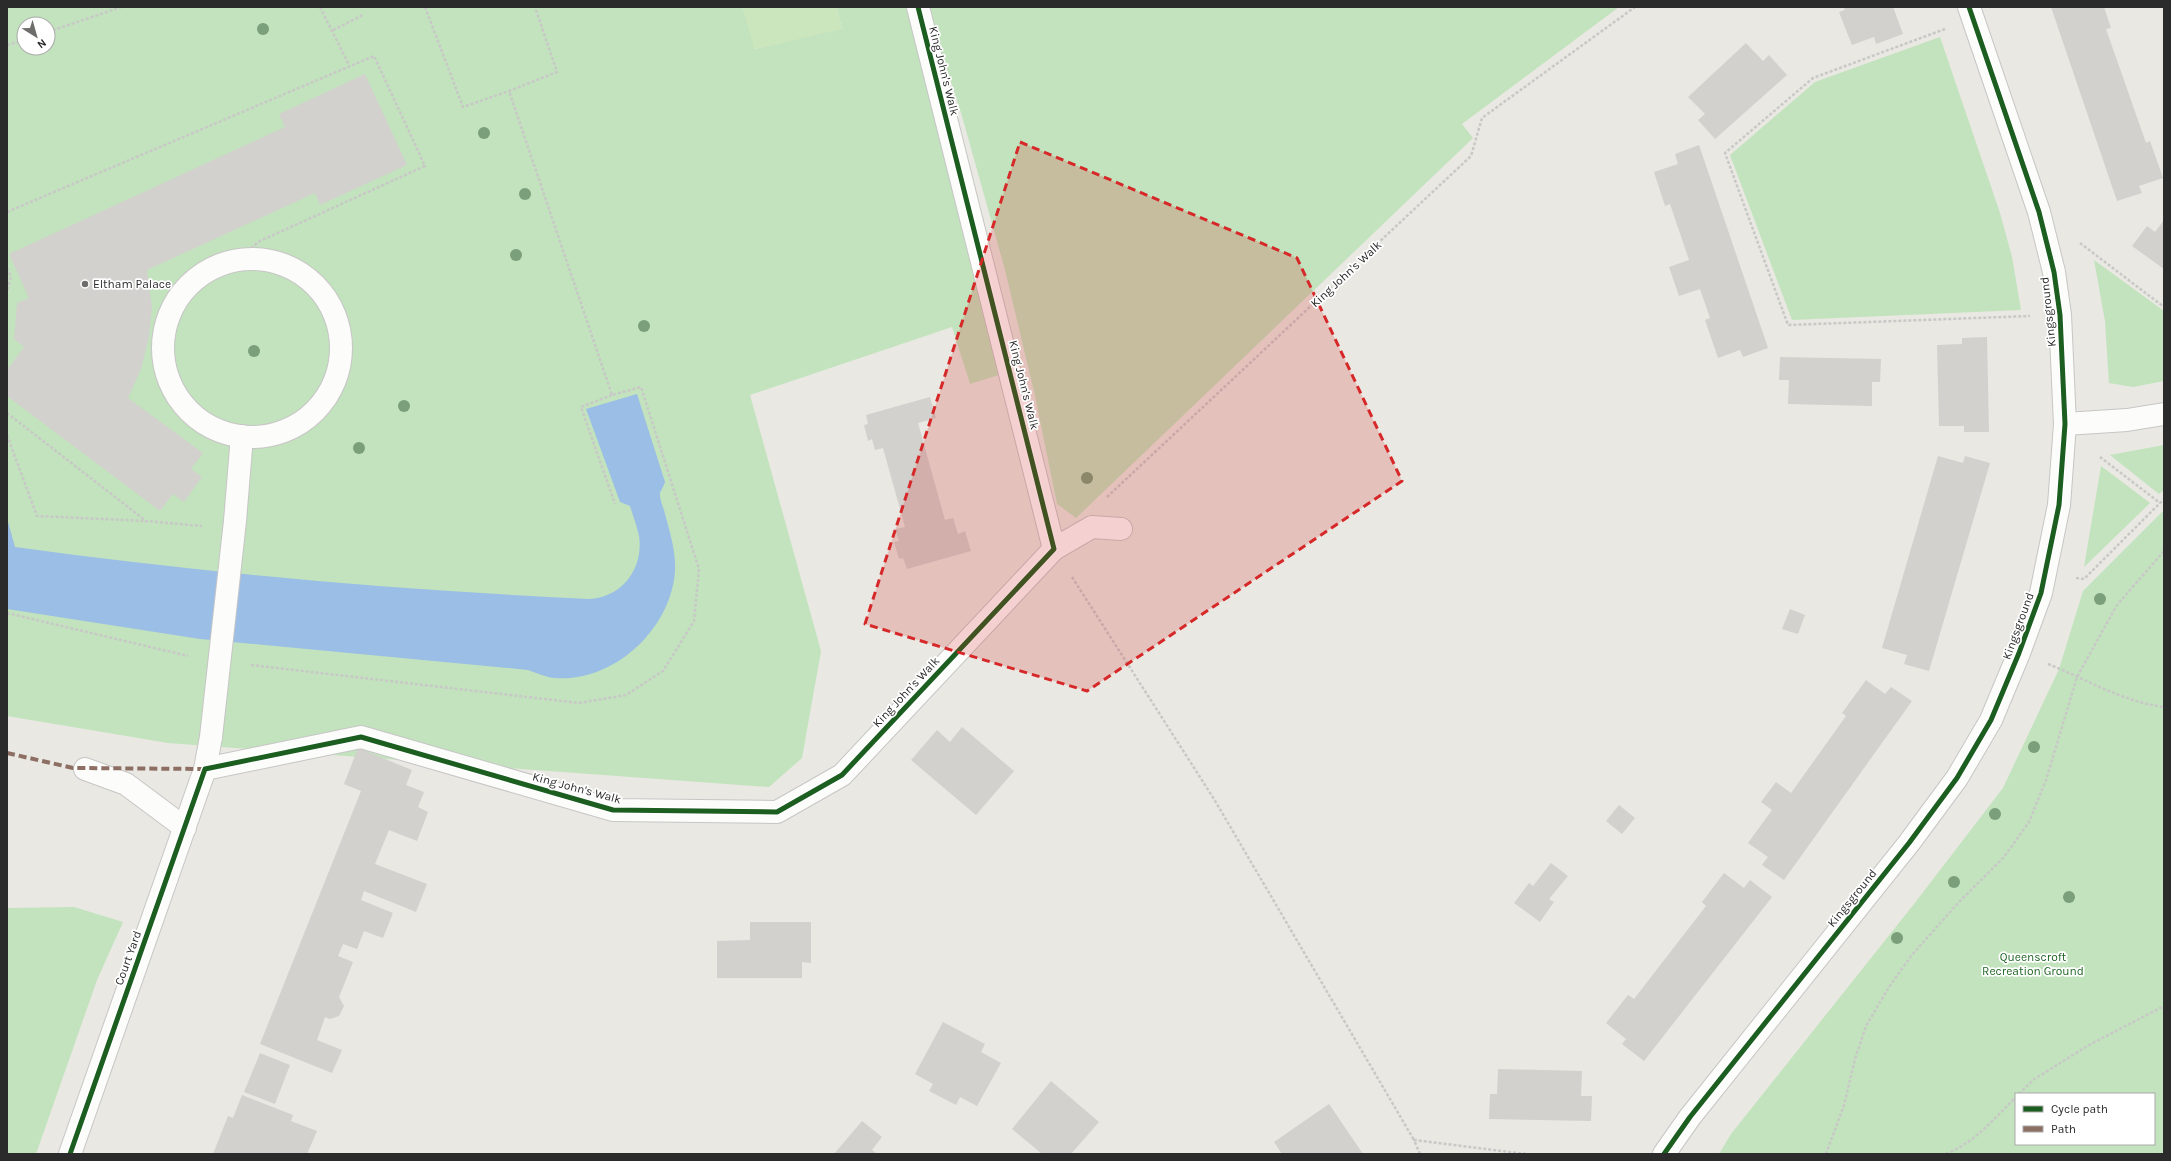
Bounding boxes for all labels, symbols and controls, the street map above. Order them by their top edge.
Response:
north arrow [16,16,56,56]
street label: King John's Walk [926,25,962,117]
text: N [35,36,49,51]
street label: King John's Walk [1308,238,1384,310]
street label: Kingsground [2037,276,2059,348]
place label: Eltham Palace [93,277,171,291]
marker: Eltham Palace [80,279,90,289]
street label: King John's Walk [1006,339,1042,431]
street label: Kingsground [1999,590,2037,662]
street label: King John's Walk [870,654,942,730]
street label: King John's Walk [531,769,623,807]
street label: Kingsground [1824,866,1880,930]
street label: Court Yard [112,929,144,987]
park label: Queenscroft Recreation Ground [1982,950,2084,978]
legend [2015,1093,2155,1145]
text: Cycle path [2051,1102,2108,1116]
text: Path [2051,1122,2076,1136]

